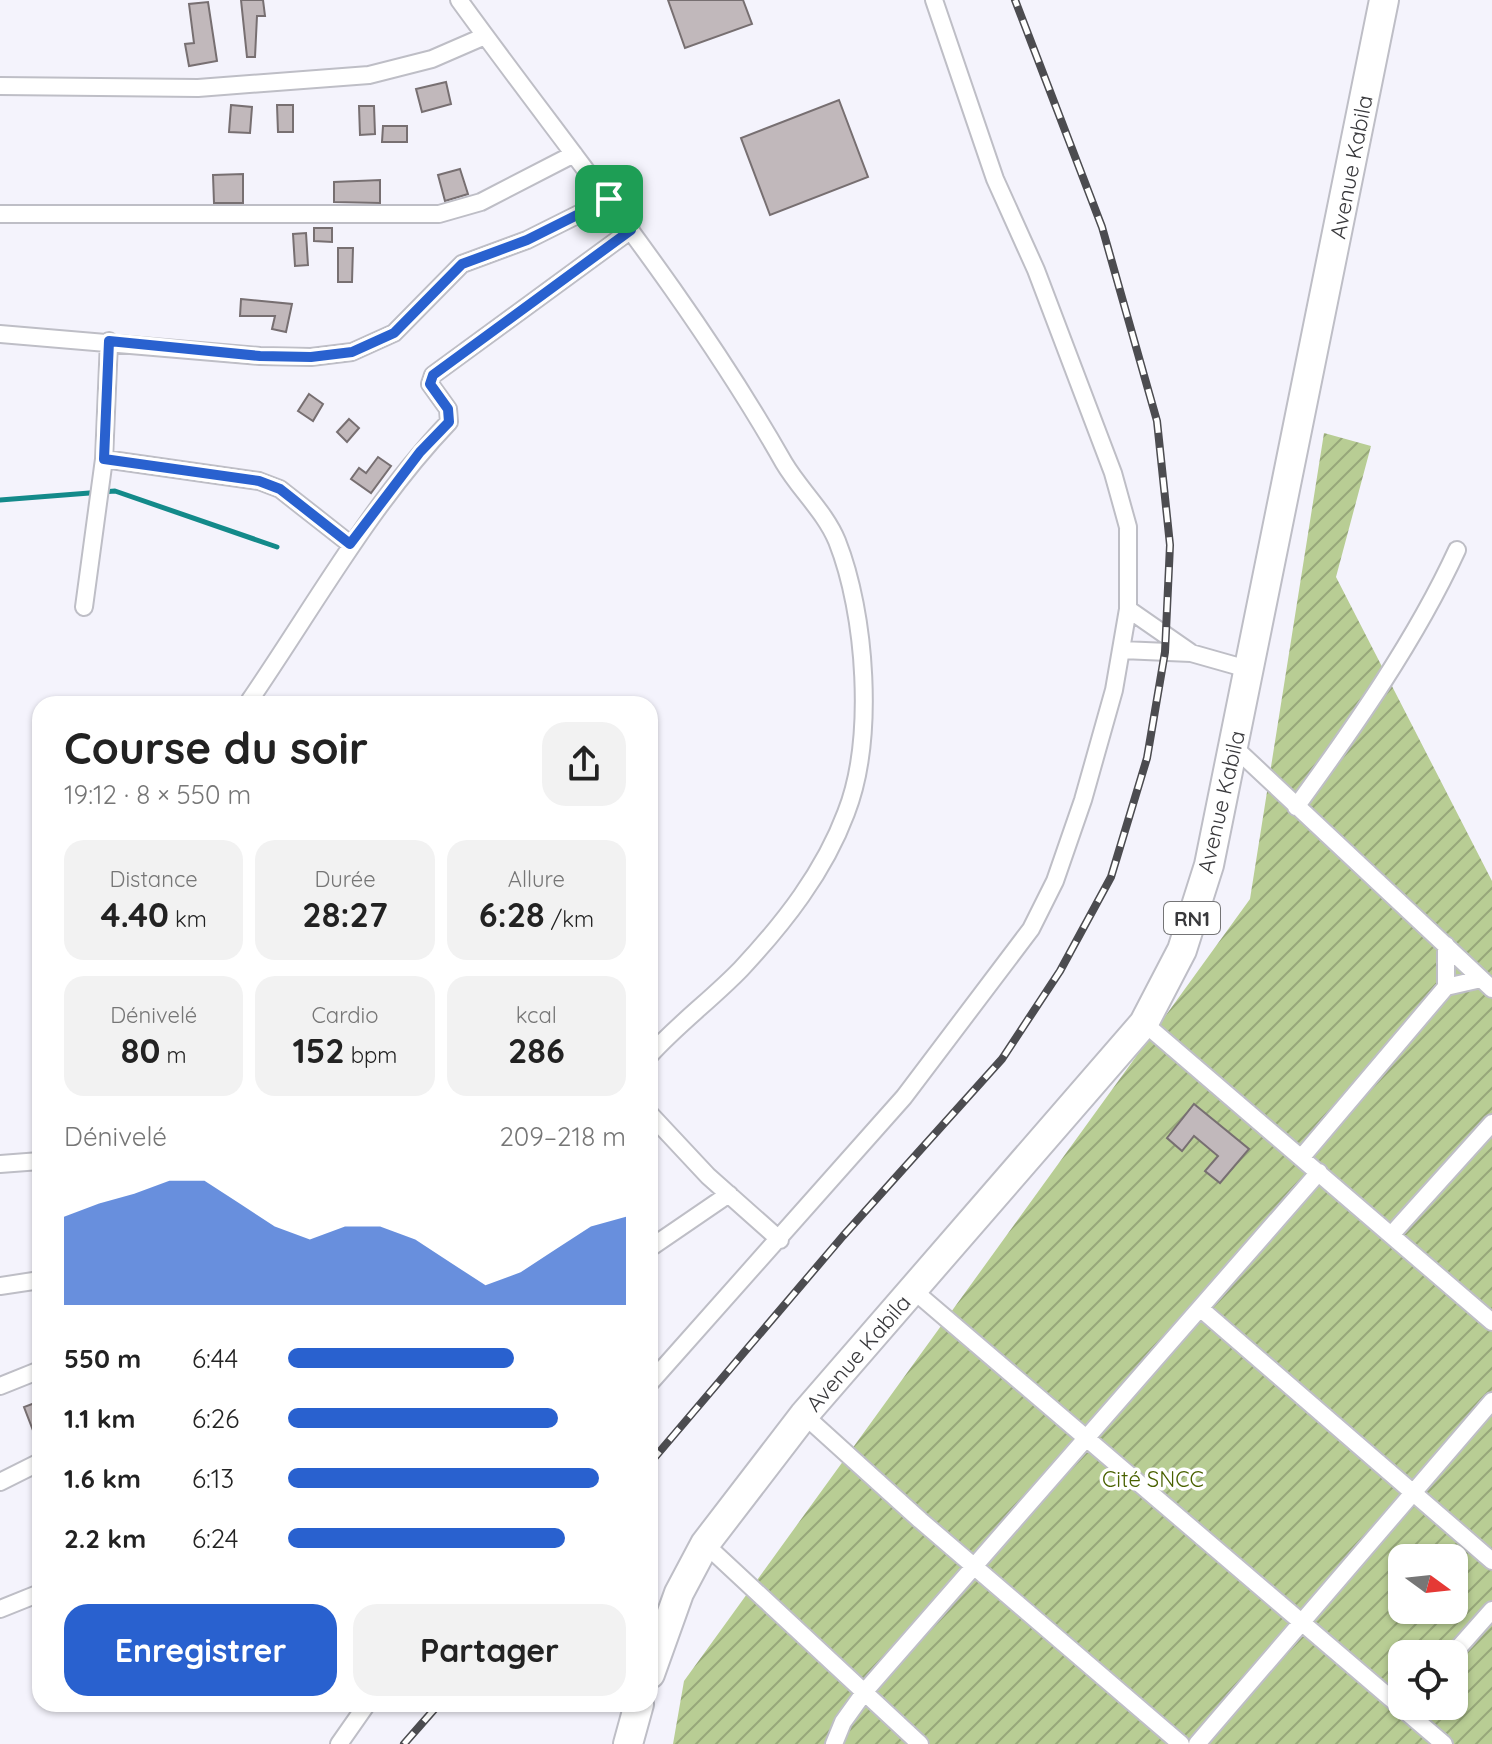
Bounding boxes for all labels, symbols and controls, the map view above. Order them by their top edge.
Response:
street label: Avenue Kabila [1323,93,1379,241]
pin [575,165,643,233]
icon: arrive [587,177,631,221]
text: Course du soir [64,720,368,775]
button: share [542,722,626,806]
street label: Avenue Kabila [1191,728,1251,876]
text: 19:12 · 8 × 550 m [64,778,251,811]
text: Distance [110,865,198,893]
text: Durée [314,865,376,893]
text: Allure [508,865,565,893]
text: 4.40 [101,893,169,936]
text: 28:27 [302,893,388,936]
text: 6:28 [479,893,545,936]
road number: RN1 [1164,902,1220,934]
text: km [169,905,207,933]
text: /km [545,905,594,933]
text: Dénivelé [110,1001,197,1029]
text: Cardio [311,1001,379,1029]
text: kcal [516,1001,557,1029]
text: 80 [121,1029,160,1072]
text: 152 [293,1029,345,1072]
text: 286 [508,1029,565,1072]
text: m [160,1041,186,1069]
text: bpm [345,1041,397,1069]
text: Dénivelé [64,1120,167,1153]
text: 209–218 m [499,1120,626,1153]
street label: Avenue Kabila [800,1289,916,1417]
text: 550 m [64,1342,141,1375]
text: 6:44 [192,1342,238,1375]
text: 1.1 km [64,1402,135,1435]
text: 6:26 [192,1402,239,1435]
text: 1.6 km [64,1462,141,1495]
text: 6:13 [192,1462,234,1495]
park label: Cité SNCC [1102,1465,1204,1493]
text: 2.2 km [64,1522,146,1555]
text: 6:24 [192,1522,239,1555]
north arrow [1388,1544,1468,1624]
map controls [1388,1544,1468,1720]
button: Enregistrer [64,1604,337,1696]
button: Partager [353,1604,626,1696]
button: locate [1388,1640,1468,1720]

